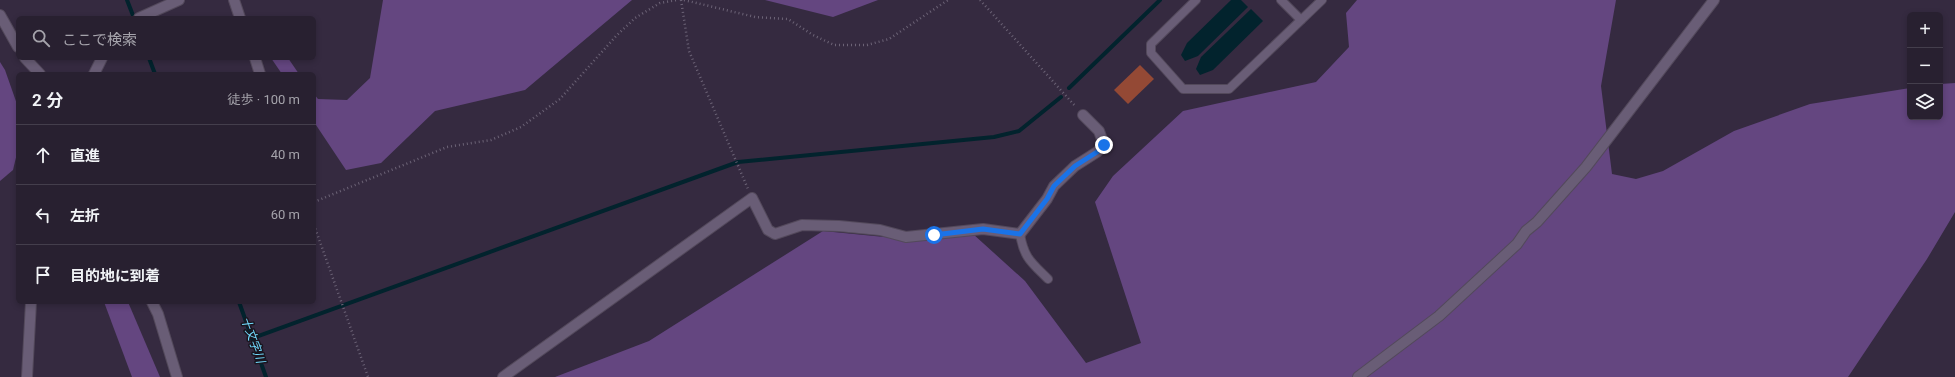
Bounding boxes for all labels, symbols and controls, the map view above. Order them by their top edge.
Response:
map controls [1907,12,1943,120]
button: + [1907,12,1943,48]
search box [16,16,316,60]
icon: search [30,27,52,49]
text: ここで検索 [62,31,137,49]
button: − [1907,48,1943,84]
button: layers [1907,84,1943,120]
text: 2 分 [32,90,63,110]
text: 徒歩 · 100 m [228,92,300,107]
route end [1095,136,1113,154]
icon: ahead [32,144,54,166]
text: 直進 [70,147,100,165]
text: 40 m [271,147,300,162]
icon: left [32,204,54,226]
text: 左折 [70,207,100,225]
text: 60 m [271,207,300,222]
route start [925,226,943,244]
icon: arrive [32,264,54,286]
text: 目的地に到着 [70,267,160,285]
water label: 十文字川 [238,315,268,367]

